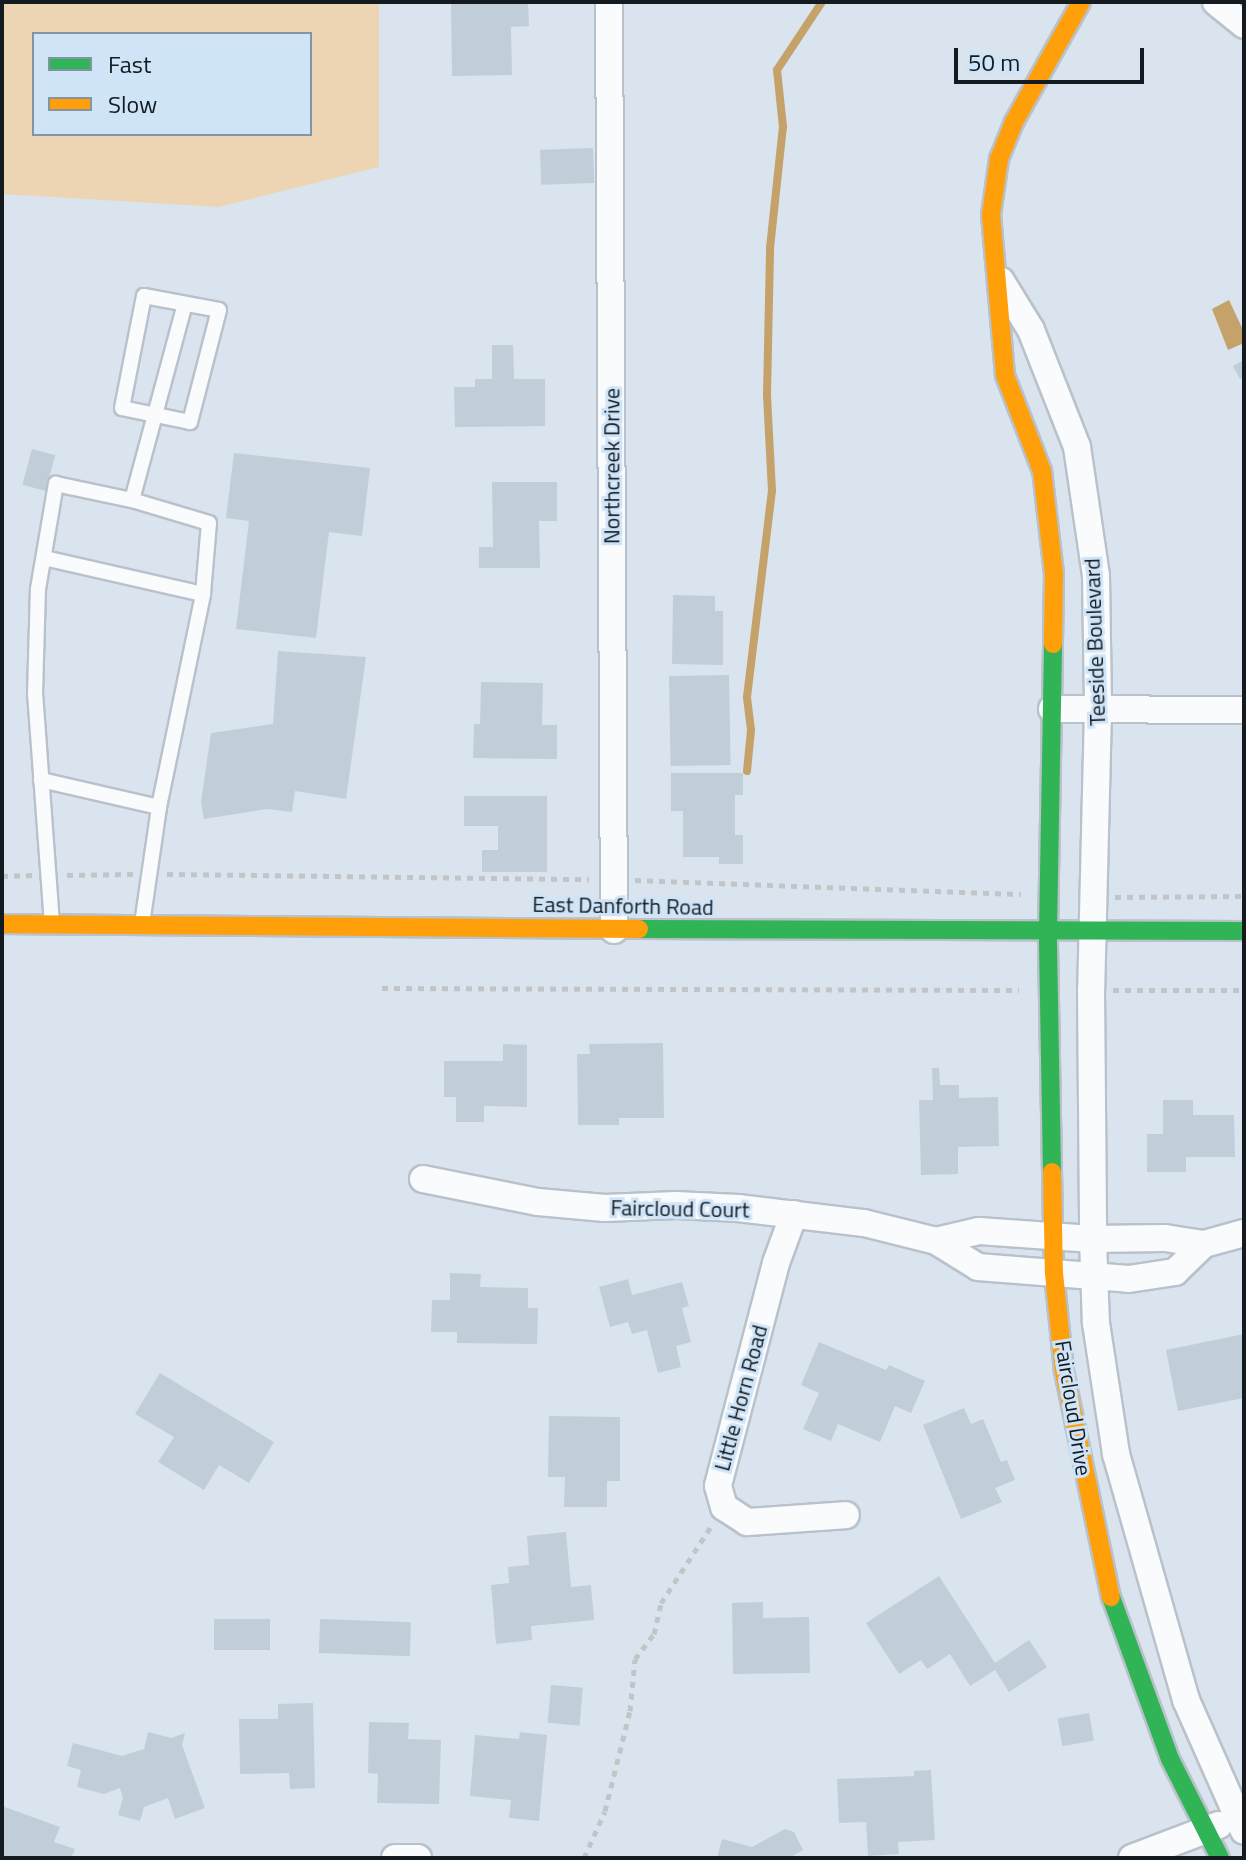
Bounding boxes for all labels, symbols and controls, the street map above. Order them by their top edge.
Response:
legend [32,32,312,136]
scale bar [958,32,1148,82]
text: 50 m [968,44,1020,80]
text: Fast [108,46,151,82]
text: Slow [108,86,157,122]
street label: Northcreek Drive [599,388,625,544]
street label: Teeside Boulevard [1079,558,1111,726]
street label: East Danforth Road [532,891,714,921]
street label: Faircloud Court [610,1195,750,1223]
street label: Little Horn Road [709,1322,773,1474]
street label: Faircloud Drive [1049,1338,1097,1478]

